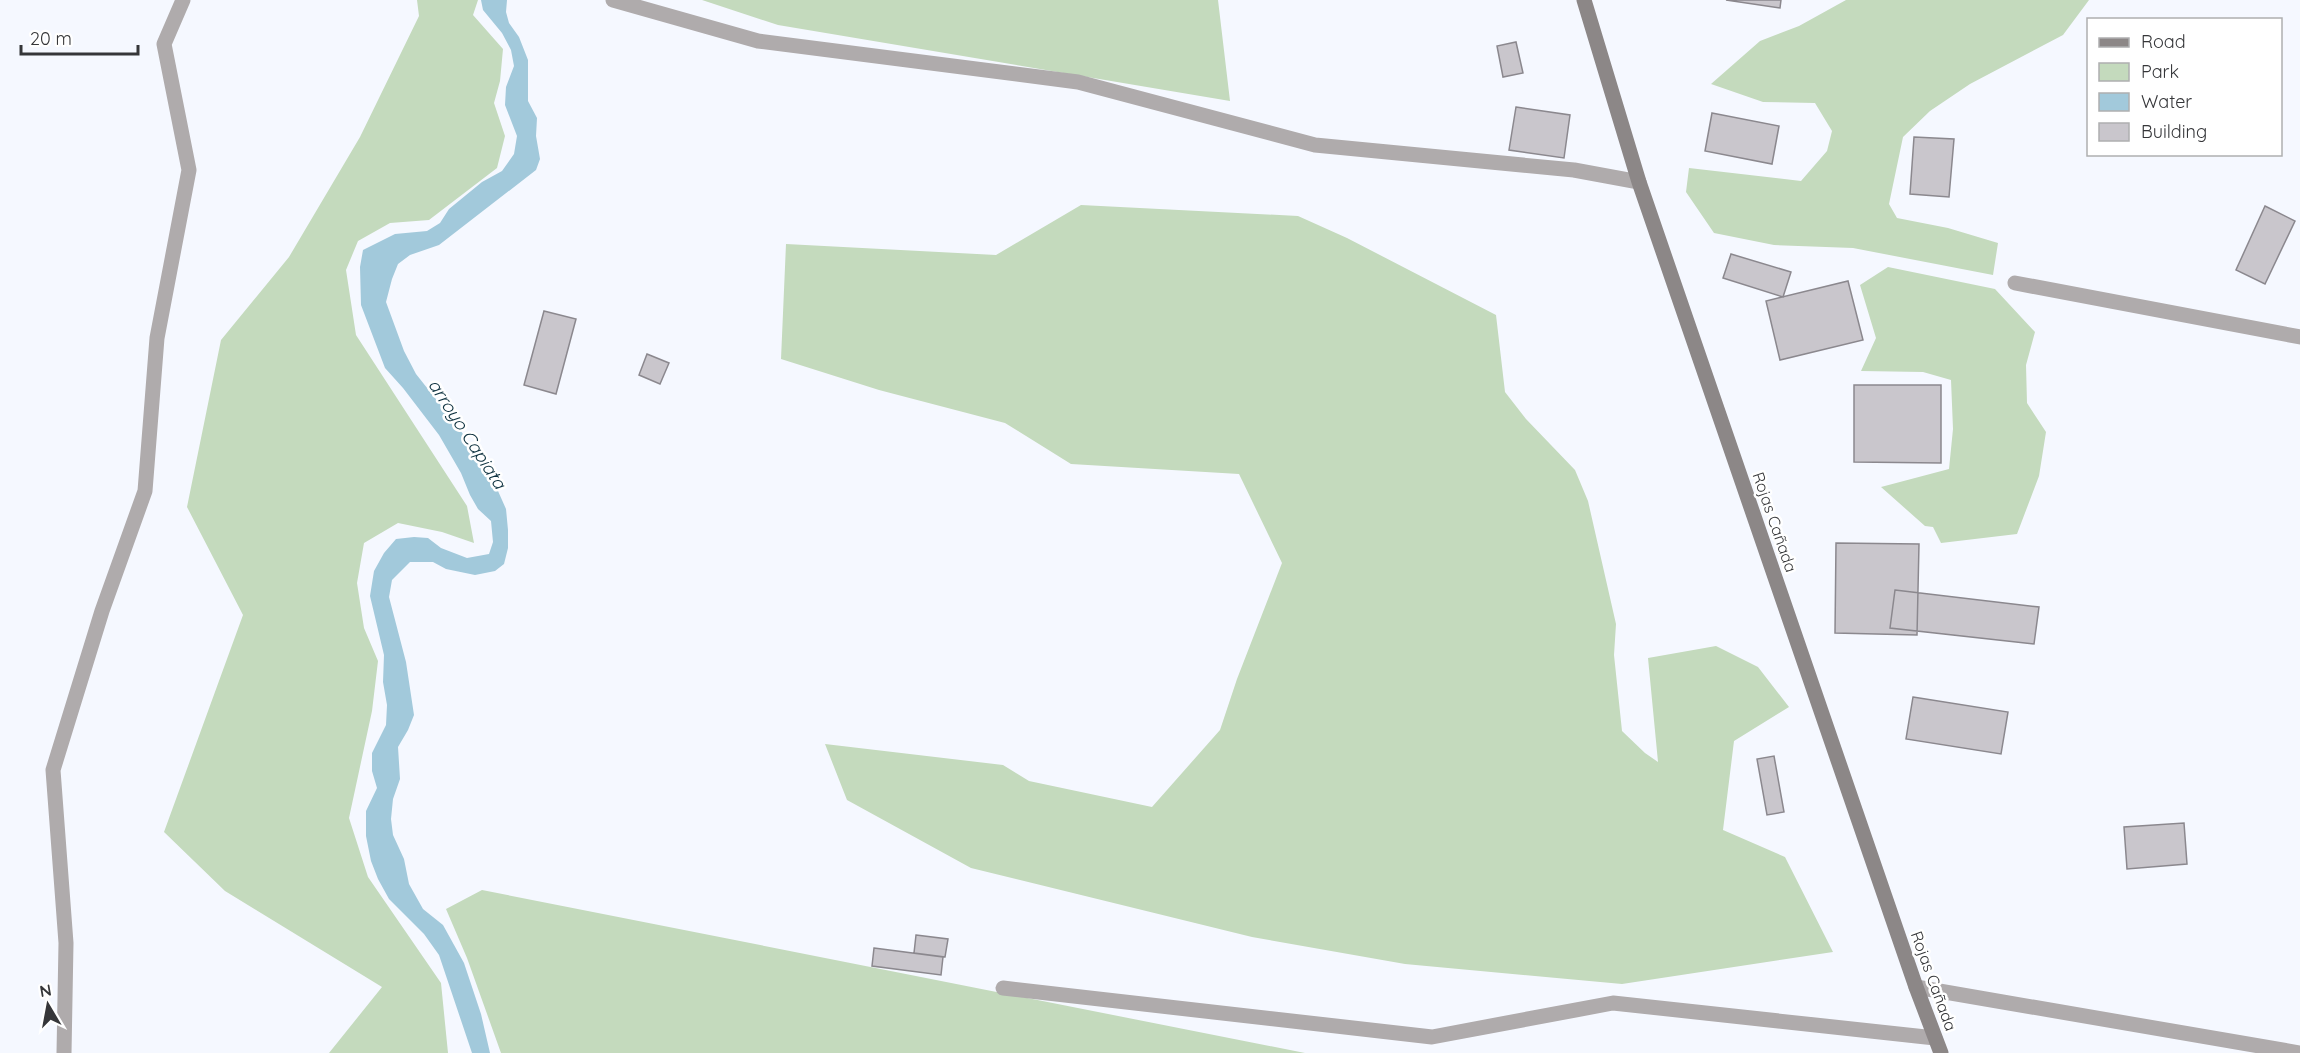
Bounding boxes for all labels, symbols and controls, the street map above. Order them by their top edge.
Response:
scale bar [21,18,138,56]
legend [2087,18,2282,156]
text: 20 m [30,27,72,50]
text: Road [2141,30,2186,53]
text: Park [2141,60,2179,83]
text: Water [2141,90,2192,113]
text: Building [2141,120,2207,143]
water label: arroyo Capiata [423,374,512,494]
street label: Rojas Cañada [1749,469,1801,575]
street label: Rojas Cañada [1907,928,1961,1034]
north arrow [18,975,78,1035]
text: N [38,979,53,1001]

